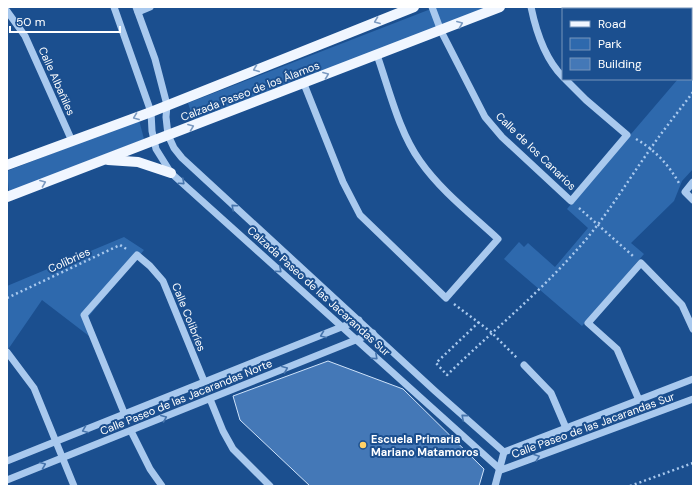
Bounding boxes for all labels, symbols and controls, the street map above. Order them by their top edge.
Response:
scale bar [10,8,120,34]
legend [562,8,692,80]
text: 50 m [16,14,45,30]
one-way arrow [374,16,382,24]
text: Road [598,16,626,32]
one-way arrow [456,20,463,28]
text: Park [598,36,622,52]
street label: Calle Albañiles [36,44,78,118]
text: Building [598,56,642,72]
street label: Calzada Paseo de los Álamos [179,58,321,124]
one-way arrow [253,64,260,72]
one-way arrow [322,72,329,80]
street label: Calle de los Canarios [493,109,579,193]
one-way arrow [132,113,139,121]
one-way arrow [187,123,194,131]
one-way arrow [177,178,185,185]
one-way arrow [40,179,47,187]
one-way arrow [232,204,239,211]
street label: Calzada Paseo de las Jacarandas Sur [245,223,393,359]
street label: Colibries [46,244,92,276]
one-way arrow [274,265,282,272]
street label: Calle Colibríes [169,281,209,353]
one-way arrow [319,331,326,339]
one-way arrow [370,352,378,360]
street label: Calle Paseo de las Jacarandas Norte [98,356,274,438]
one-way arrow [281,366,288,374]
street label: Calle Paseo de las Jacarandas Sur [510,389,676,461]
one-way arrow [161,414,168,422]
one-way arrow [462,415,469,422]
one-way arrow [82,426,89,434]
place label: Escuela Primaria Mariano Matamoros [371,432,479,459]
marker: Escuela Primaria Mariano Matamoros [358,440,368,450]
one-way arrow [534,454,541,462]
one-way arrow [40,462,47,470]

